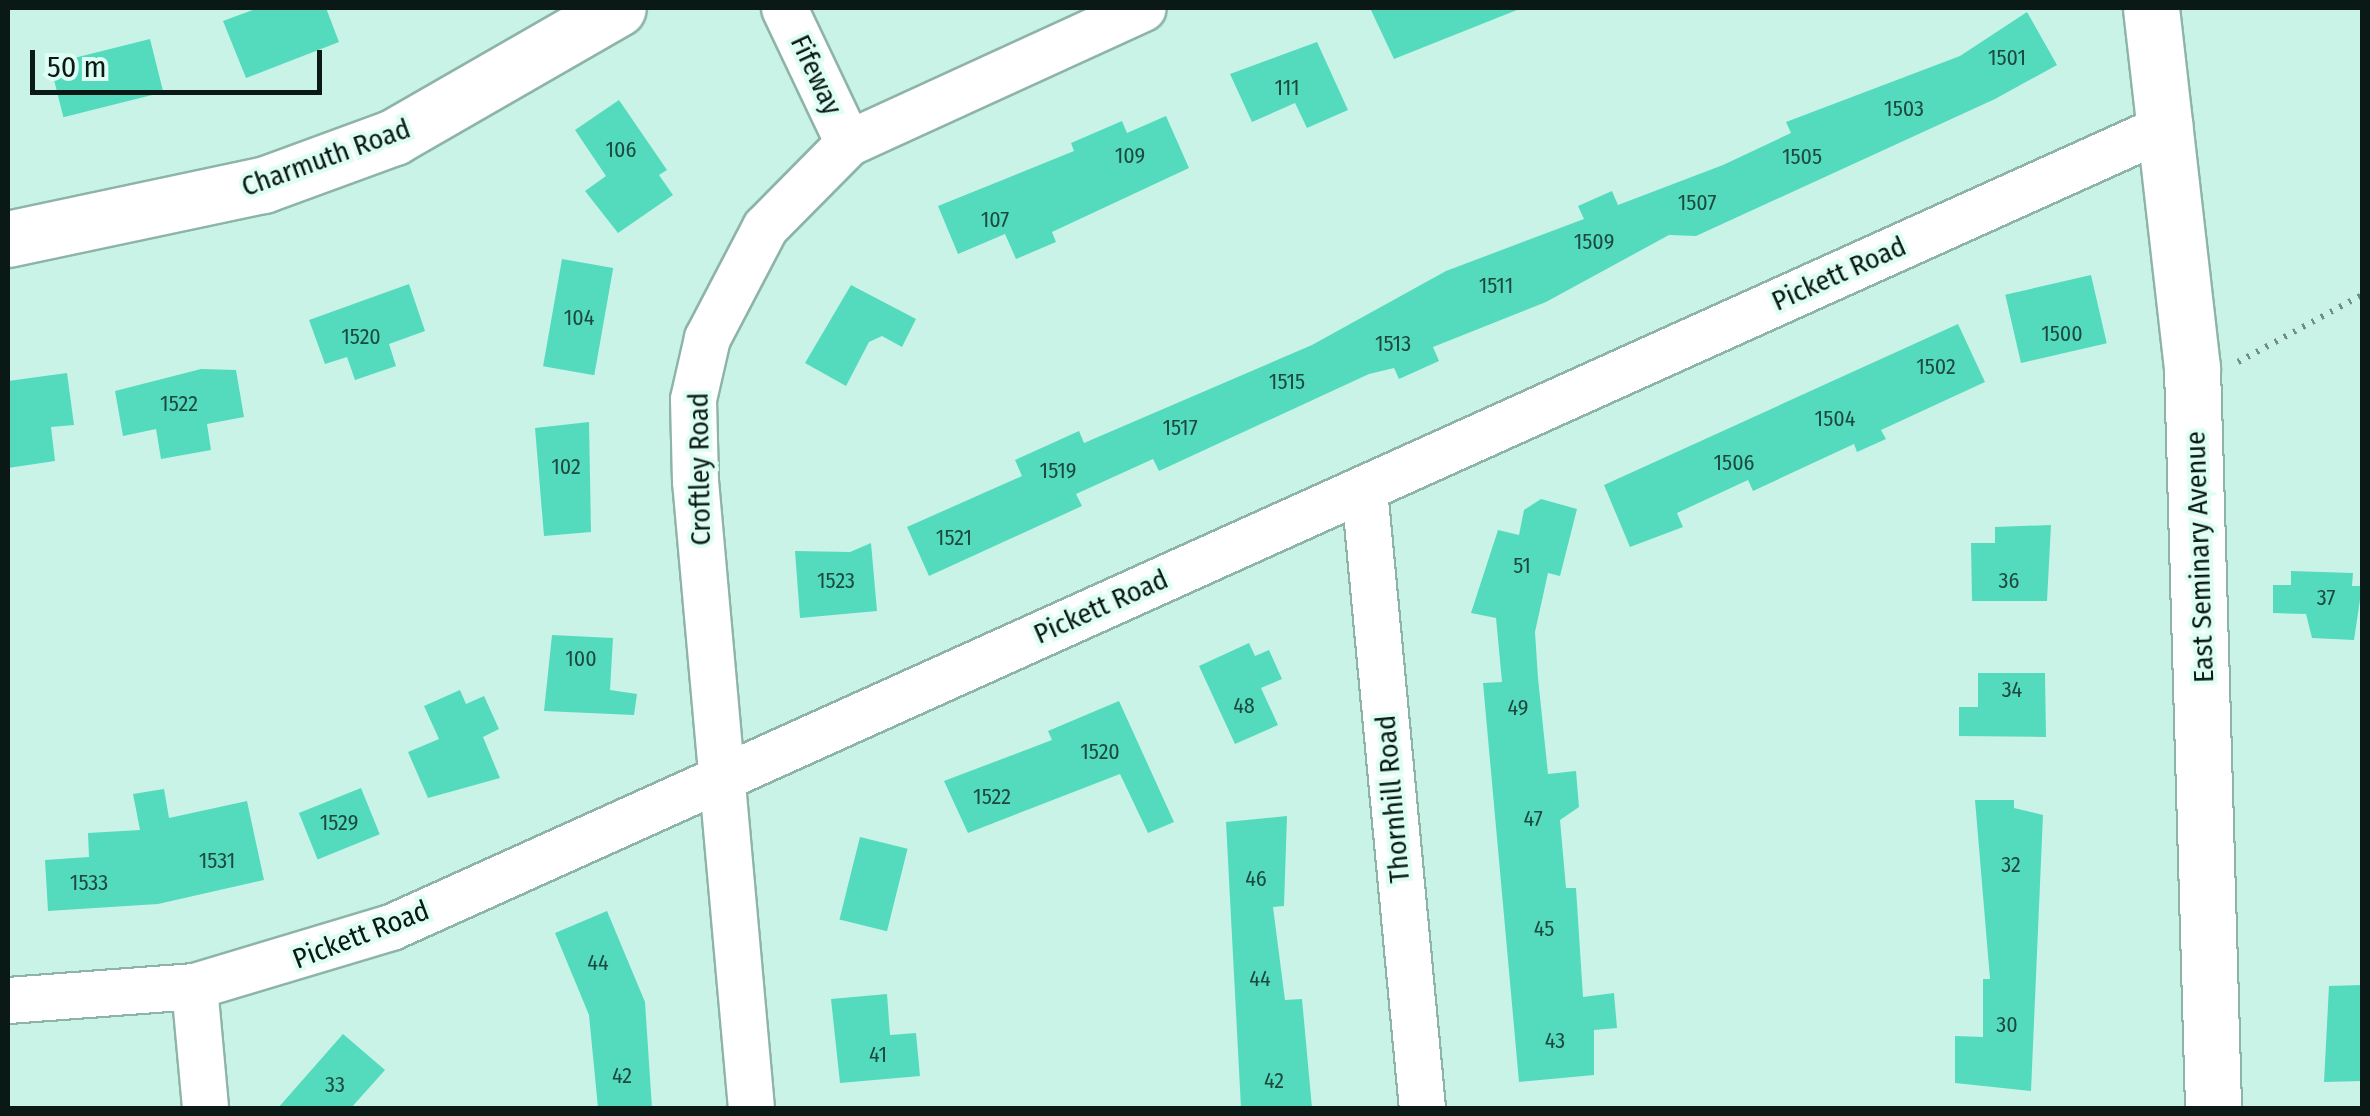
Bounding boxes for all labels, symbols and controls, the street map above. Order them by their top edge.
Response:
scale bar [35,30,328,92]
street label: Fifeway [783,30,849,120]
house number: 1501 [1988,45,2026,71]
text: 50 m [47,49,107,85]
house number: 111 [1274,75,1300,101]
house number: 1503 [1884,96,1924,122]
street label: Charmuth Road [237,112,415,204]
house number: 106 [606,137,636,163]
house number: 109 [1115,143,1145,169]
house number: 1505 [1782,144,1822,170]
house number: 1507 [1678,190,1716,216]
house number: 107 [981,207,1009,233]
house number: 1509 [1574,229,1614,255]
street label: Pickett Road [1767,230,1911,318]
house number: 1511 [1479,273,1513,299]
house number: 104 [564,305,594,331]
house number: 1500 [2041,321,2083,347]
house number: 1520 [341,324,381,350]
house number: 1513 [1375,331,1411,357]
house number: 1502 [1916,354,1956,380]
house number: 1515 [1269,369,1305,395]
house number: 1522 [160,391,198,417]
street label: Croftley Road [682,392,718,546]
house number: 1504 [1815,406,1855,432]
house number: 1517 [1162,415,1198,441]
street label: East Seminary Avenue [2179,431,2221,683]
house number: 1506 [1713,450,1755,476]
house number: 102 [551,454,581,480]
house number: 1519 [1040,458,1076,484]
house number: 1521 [936,525,972,551]
house number: 51 [1513,553,1531,579]
street label: Pickett Road [1029,563,1173,651]
house number: 1523 [817,568,855,594]
house number: 36 [1999,568,2019,594]
house number: 37 [2317,585,2335,611]
house number: 100 [565,646,597,672]
house number: 34 [2002,677,2022,703]
house number: 48 [1233,693,1255,719]
house number: 49 [1508,695,1528,721]
street label: Thornhill Road [1369,714,1417,884]
house number: 1520 [1080,739,1120,765]
house number: 1522 [973,784,1011,810]
house number: 47 [1523,806,1543,832]
house number: 1529 [320,810,358,836]
house number: 1531 [199,848,235,874]
house number: 32 [2001,852,2021,878]
house number: 46 [1245,866,1267,892]
house number: 1533 [70,870,108,896]
street label: Pickett Road [288,894,434,976]
house number: 45 [1534,916,1554,942]
house number: 44 [587,950,609,976]
house number: 44 [1249,966,1271,992]
house number: 30 [1996,1012,2018,1038]
house number: 43 [1545,1028,1565,1054]
house number: 41 [869,1042,887,1068]
house number: 42 [612,1063,632,1089]
house number: 42 [1264,1068,1284,1094]
house number: 33 [325,1072,345,1098]

